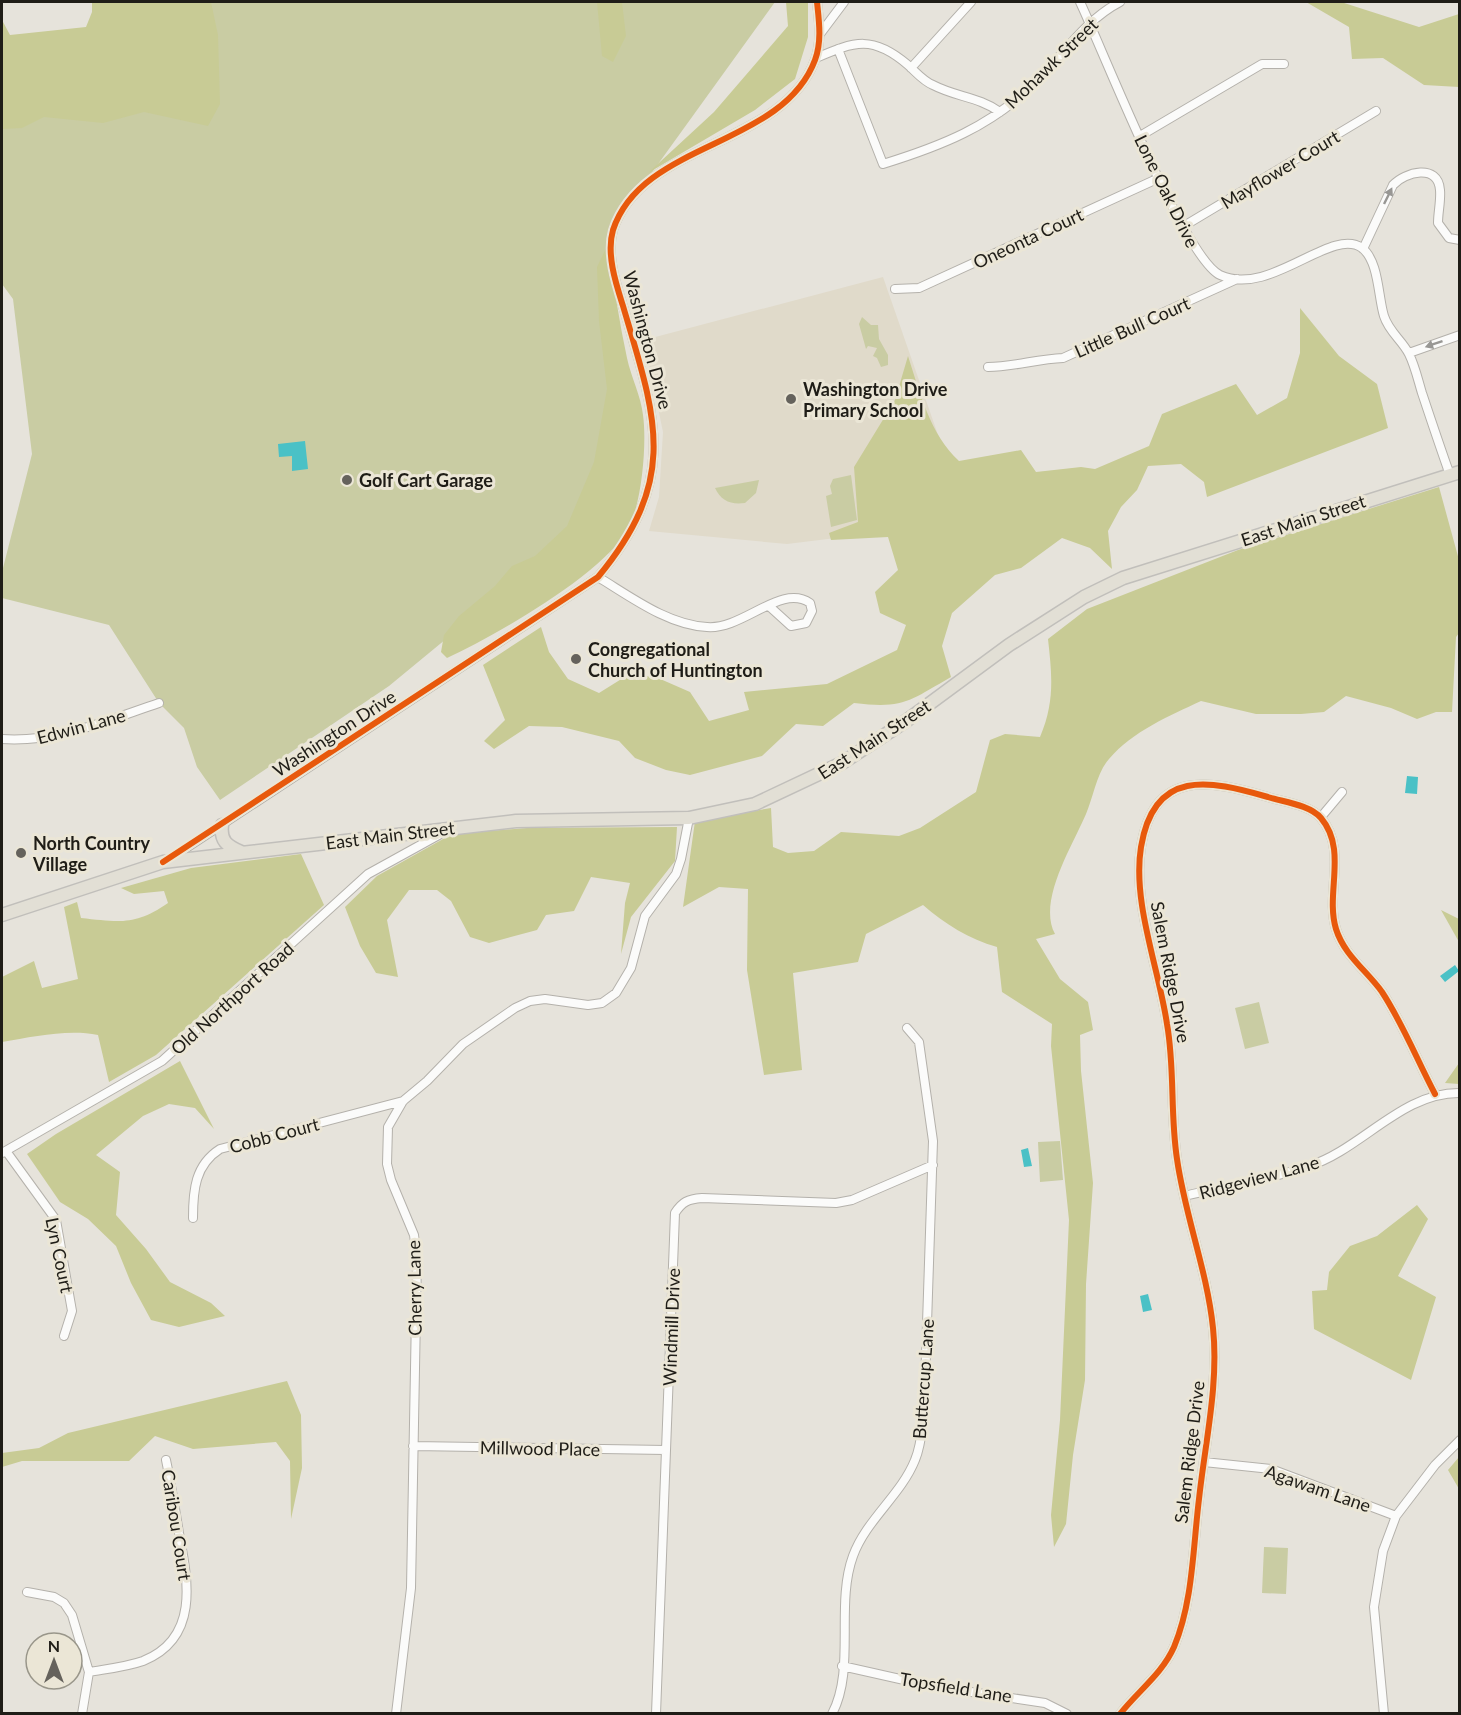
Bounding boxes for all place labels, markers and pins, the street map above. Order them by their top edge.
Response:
place label: Washington Drive Primary School [803,378,948,421]
marker: Washington Drive Primary School [784,392,798,406]
place label: Golf Cart Garage [359,469,493,491]
marker: Golf Cart Garage [340,473,354,487]
place label: Congregational Church of Huntington [588,638,763,681]
marker: Congregational Church of Huntington [569,652,583,666]
place label: North Country Village [32,832,151,875]
marker: North Country Village [14,846,28,860]

